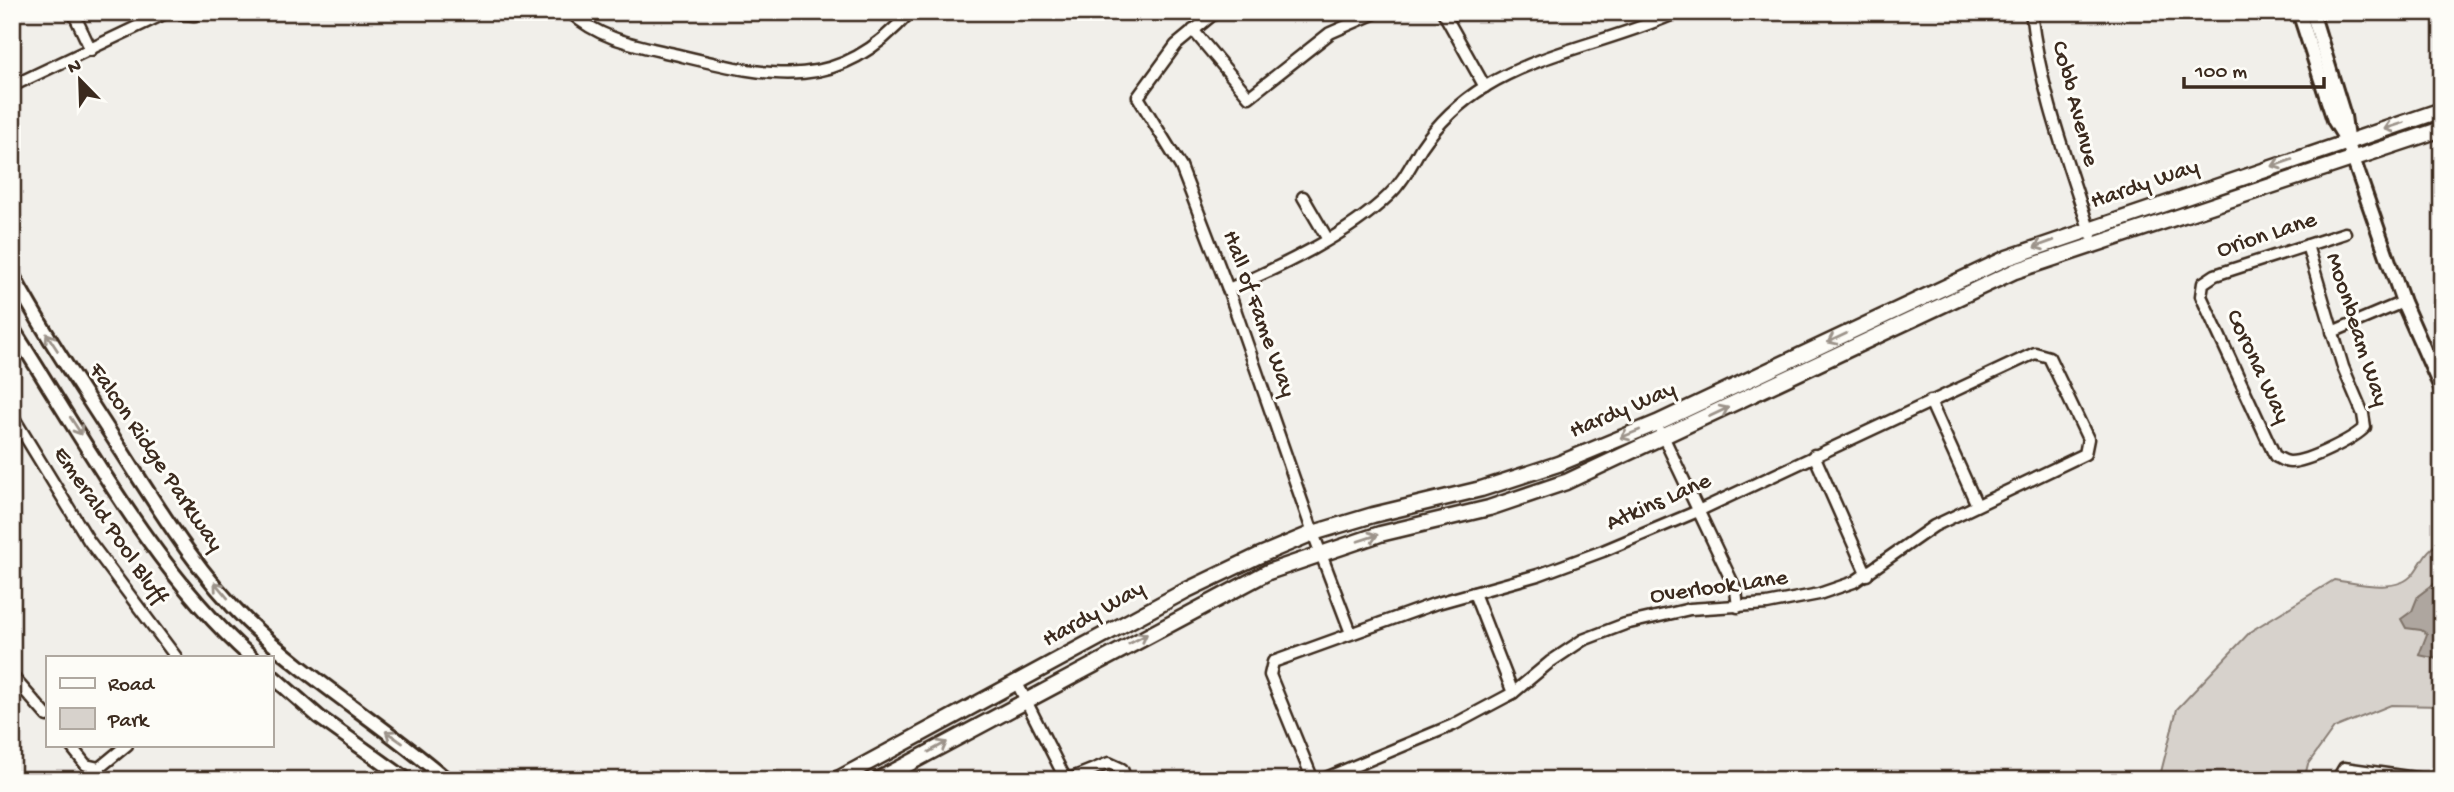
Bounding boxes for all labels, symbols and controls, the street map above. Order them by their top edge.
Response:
street label: Cobb Avenue [2043,38,2105,170]
north arrow [46,46,116,116]
scale bar [2184,46,2324,90]
text: N [65,55,85,81]
text: 100 m [2194,61,2247,86]
one-way arrow [2384,121,2406,133]
street label: Hardy Way [2087,153,2203,217]
one-way arrow [2272,158,2294,170]
street label: Orion Lane [2213,206,2321,266]
street label: Hall of Fame Way [1214,227,1302,401]
one-way arrow [2033,239,2055,252]
street label: Moonbeam Way [2318,250,2395,411]
street label: Corona Way [2218,305,2296,429]
one-way arrow [1827,332,1848,346]
one-way arrow [44,333,59,352]
street label: Falcon Ridge Parkway [80,357,229,558]
street label: Hardy Way [1565,376,1681,446]
one-way arrow [1708,405,1729,418]
one-way arrow [69,416,83,436]
one-way arrow [1620,428,1642,441]
street label: Emerald Pool Bluff [46,442,173,612]
street label: Atkins Lane [1602,467,1716,539]
one-way arrow [1357,531,1379,544]
street label: Overlook Lane [1648,564,1790,612]
street label: Hardy Way [1038,575,1150,655]
one-way arrow [213,582,229,600]
one-way arrow [1127,632,1148,645]
legend [46,656,273,746]
text: Road [108,674,156,699]
text: Park [107,710,151,735]
one-way arrow [385,730,404,744]
one-way arrow [927,740,948,753]

